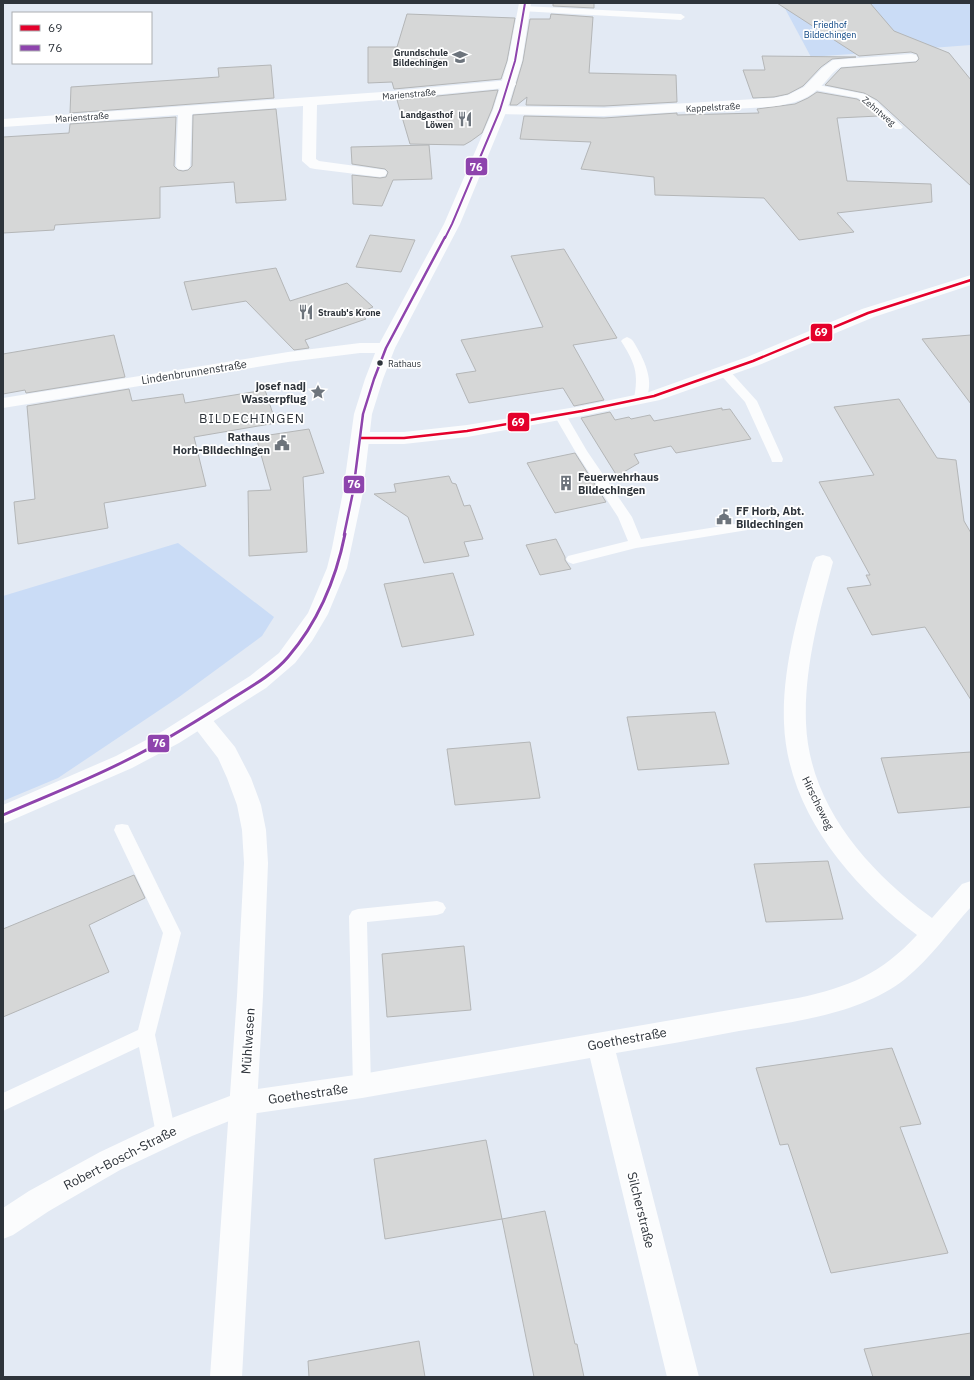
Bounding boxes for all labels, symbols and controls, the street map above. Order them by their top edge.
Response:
legend [12,12,152,64]
park label: Friedhof Bildechingen [804,19,856,40]
text: 69 [48,20,62,35]
text: 76 [48,40,62,55]
place label: Grundschule Bildechingen [393,47,448,68]
school or university icon: Grundschule Bildechingen [451,48,469,66]
street label: Marienstraße [382,86,436,102]
street label: Zehntweg [860,94,898,128]
street label: Kappelstraße [686,100,741,114]
place label: Landgasthof Löwen [401,109,454,130]
street label: Marienstraße [55,110,109,124]
restaurant icon: Landgasthof Löwen [456,110,474,128]
line badge: 76 [465,157,488,176]
text: 76 [469,160,483,174]
restaurant icon: Straub's Krone [297,303,315,321]
place label: Straub's Krone [318,307,381,318]
line badge: 69 [810,323,833,342]
text: 69 [814,325,828,339]
street label: Lindenbrunnenstraße [140,357,248,387]
marker: Rathaus [375,358,385,368]
place label: Rathaus [388,358,421,369]
place label: josef nadj Wasserpflug [241,379,307,406]
place icon: josef nadj Wasserpflug [309,383,327,401]
district label: BILDECHINGEN [199,410,305,427]
line badge: 69 [507,412,530,432]
text: 69 [511,415,525,429]
place label: Rathaus Horb-Bildechingen [173,430,270,457]
public building icon: Rathaus Horb-Bildechingen [273,434,291,452]
place label: Feuerwehrhaus Bildechingen [578,470,659,497]
building icon: Feuerwehrhaus Bildechingen [557,474,575,492]
line badge: 76 [343,475,365,494]
text: 76 [347,477,361,491]
place label: FF Horb, Abt. Bildechingen [736,504,804,531]
public building icon: FF Horb, Abt. Bildechingen [715,508,733,526]
line badge: 76 [147,734,170,753]
text: 76 [152,736,166,750]
street label: Hirscheweg [799,774,837,832]
street label: Mühlwasen [237,1007,259,1075]
street label: Goethestraße [586,1024,668,1054]
street label: Goethestraße [267,1080,349,1108]
street label: Robert-Bosch-Straße [61,1122,179,1194]
street label: Silcherstraße [623,1170,659,1250]

